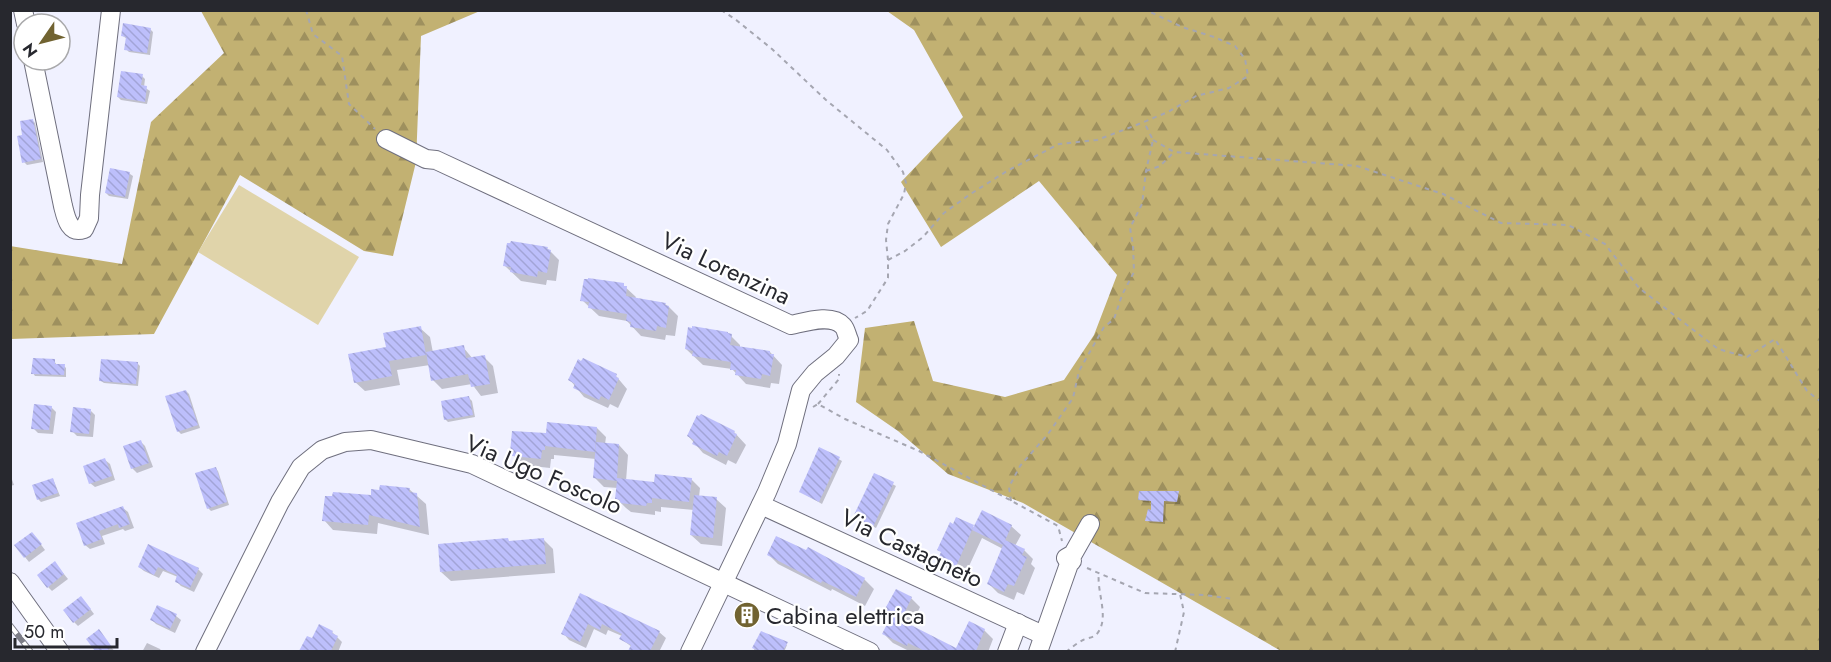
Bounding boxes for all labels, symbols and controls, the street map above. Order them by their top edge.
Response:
north arrow [12,12,72,72]
text: N [17,39,43,62]
street label: Via Lorenzina [656,223,796,313]
street label: Via Ugo Foscolo [460,425,628,523]
street label: Via Castagneto [835,500,989,596]
place label: Cabina elettrica [766,598,925,633]
building icon: Cabina elettrica [732,600,762,630]
scale bar [15,611,117,649]
text: 50 m [24,619,64,645]

